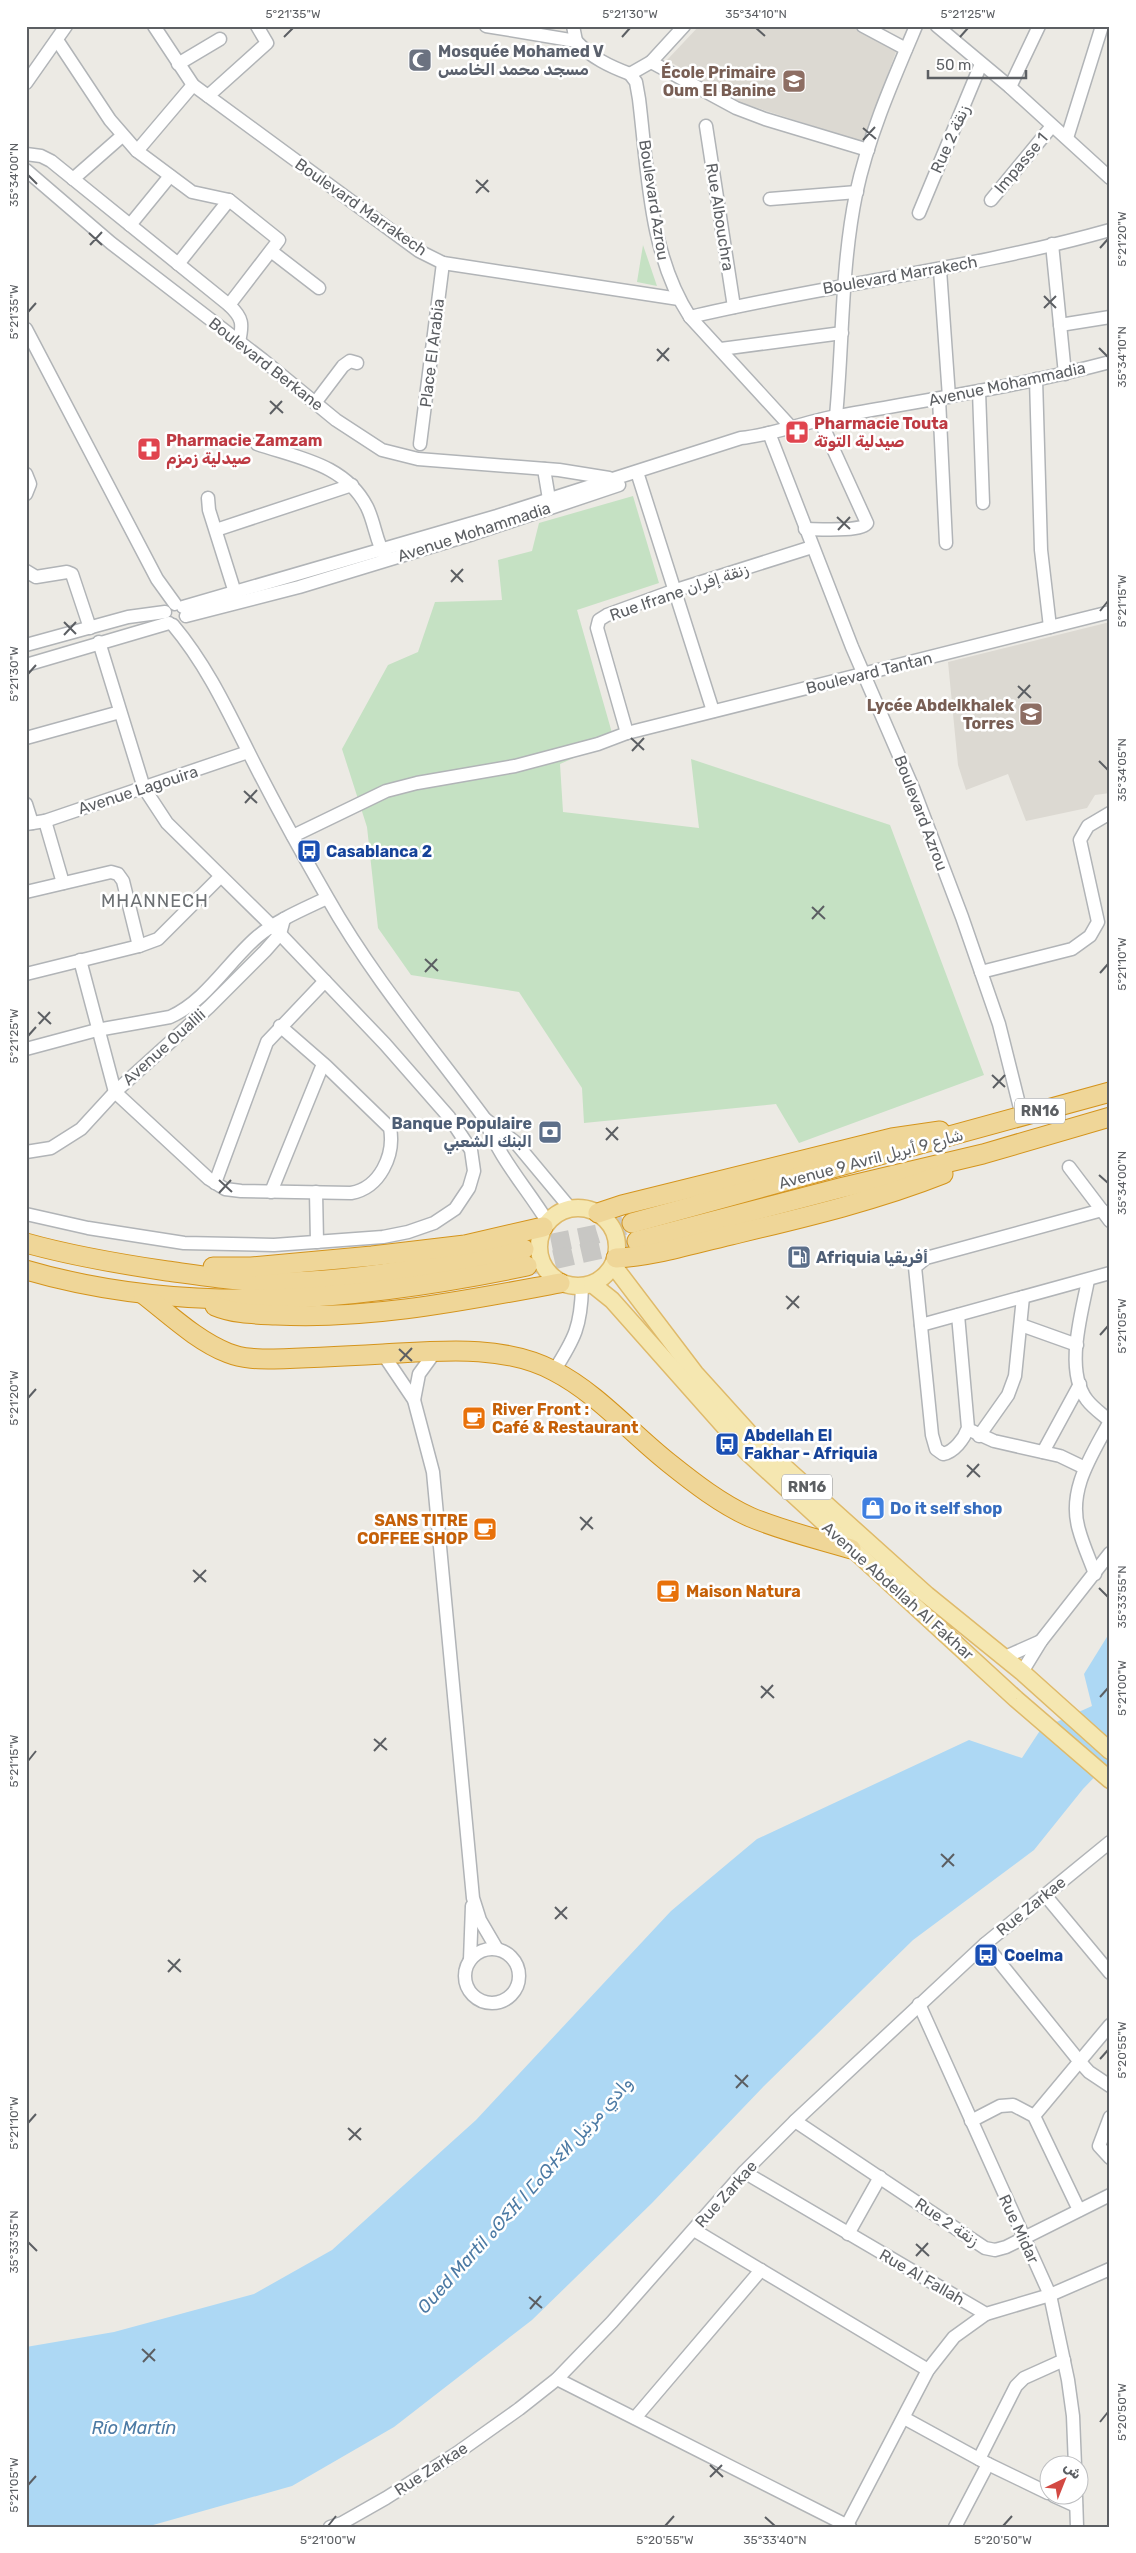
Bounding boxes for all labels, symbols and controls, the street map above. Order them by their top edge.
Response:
text: 5°21'35"W [265,7,321,21]
text: 5°21'30"W [602,7,658,21]
text: 35°34'10"N [725,7,787,21]
text: 5°21'25"W [941,7,996,21]
place label: Mosquée Mohamed V مسجد محمد الخامس [438,42,604,79]
mosque icon: Mosquée Mohamed V مسجد محمد الخامس [407,47,433,73]
scale bar [928,48,1026,80]
text: 50 m [936,56,971,74]
place label: École Primaire Oum El Banine [661,62,776,100]
school or university icon: École Primaire Oum El Banine [781,68,807,94]
street label: Rue 2 زنقة [927,102,974,177]
street label: Impasse 1 [990,129,1052,197]
street label: Boulevard Azrou [635,138,673,262]
text: 35°34'00"N [7,143,21,207]
street label: Boulevard Marrakech [291,154,431,260]
street label: Rue Albouchra [702,162,738,272]
text: 5°21'20"W [1115,211,1129,267]
street label: Boulevard Marrakech [821,252,979,298]
text: 5°21'35"W [7,284,21,340]
street label: Place El Arabia [416,297,448,409]
street label: Boulevard Berkane [205,313,327,415]
text: 35°34'10"N [1115,326,1129,388]
street label: Avenue Mohammadia [927,358,1087,410]
place label: Pharmacie Touta صيدلية التوتة [814,414,948,451]
pharmacy icon: Pharmacie Touta صيدلية التوتة [784,419,810,445]
place label: Pharmacie Zamzam صيدلية زمزم [166,431,322,469]
pharmacy icon: Pharmacie Zamzam صيدلية زمزم [136,436,162,462]
street label: Avenue Mohammadia [395,498,553,566]
street label: Rue Ifrane زنقة إفران [607,559,751,626]
text: 5°21'15"W [1115,574,1129,627]
text: 5°21'30"W [7,646,21,702]
street label: Boulevard Tantan [804,648,934,698]
place label: Lycée Abdelkhalek Torres [867,696,1015,733]
school or university icon: Lycée Abdelkhalek Torres [1018,701,1044,727]
text: 35°34'05"N [1115,738,1129,802]
street label: Boulevard Azrou [890,753,952,873]
street label: Avenue Lagouira [76,762,200,818]
bus stop icon: Casablanca 2 [296,838,322,864]
place label: Casablanca 2 [326,842,432,861]
district label: MHANNECH [101,890,209,912]
text: 5°21'10"W [1115,937,1129,991]
street label: Avenue Oualili [119,1005,209,1089]
text: 5°21'25"W [7,1008,21,1063]
road number: RN16 [1015,1098,1065,1124]
place label: Banque Populaire البنك الشعبي [392,1114,532,1154]
bank icon: Banque Populaire البنك الشعبي [537,1119,563,1145]
street label: Avenue 9 Avril شارع 9 أبريل [777,1125,966,1195]
text: 35°34'00"N [1115,1151,1129,1215]
fuel station icon: Afriquia أفريقيا [786,1244,812,1270]
place label: Afriquia أفريقيا [816,1248,928,1267]
text: 5°21'05"W [1115,1298,1129,1354]
text: 5°21'20"W [7,1370,21,1426]
place label: River Front : Café & Restaurant [492,1400,639,1437]
cafe icon: River Front : Café & Restaurant [461,1405,487,1431]
place label: Abdellah El Fakhar - Afriquia [744,1426,878,1463]
bus stop icon: Abdellah El Fakhar - Afriquia [714,1431,740,1457]
road number: RN16 [782,1474,832,1500]
shop icon: Do it self shop [860,1495,886,1521]
place label: Do it self shop [890,1499,1002,1518]
place label: SANS TITRE COFFEE SHOP [357,1511,468,1548]
cafe icon: SANS TITRE COFFEE SHOP [472,1516,498,1542]
street label: Avenue Abdellah Al Fakhar [818,1518,978,1664]
text: 35°33'55"N [1115,1565,1129,1629]
cafe icon: Maison Natura [655,1578,681,1604]
place label: Maison Natura [686,1582,801,1601]
text: 5°21'00"W [1115,1660,1129,1716]
text: 5°21'15"W [7,1734,21,1787]
street label: Rue Zarkae [993,1872,1069,1940]
bus stop icon: Coelma [973,1942,999,1968]
place label: Coelma [1004,1946,1063,1965]
text: 5°20'55"W [1115,2021,1129,2079]
water label: Oued Martil ⴰⵙⵉⴼ ⵏ ⵎⴰⵕⵜⵉⵍ وادي مرتيل [413,2072,638,2319]
text: 5°21'10"W [7,2096,21,2150]
street label: Rue Zarkae [691,2157,761,2231]
street label: Rue Midar [995,2191,1043,2267]
street label: Rue 2 زنقة [911,2194,983,2251]
text: 35°33'35"N [7,2210,21,2274]
street label: Rue Al Fallah [876,2245,968,2309]
text: 5°20'50"W [1115,2383,1129,2441]
water label: Río Martín [92,2417,176,2439]
street label: Rue Zarkae [391,2438,471,2500]
north arrow [1038,2456,1088,2506]
text: 5°21'05"W [7,2457,21,2513]
text: ش [1060,2459,1085,2483]
text: 5°21'00"W [300,2533,356,2547]
text: 5°20'55"W [636,2533,694,2547]
text: 35°33'40"N [743,2533,807,2547]
text: 5°20'50"W [974,2533,1032,2547]

